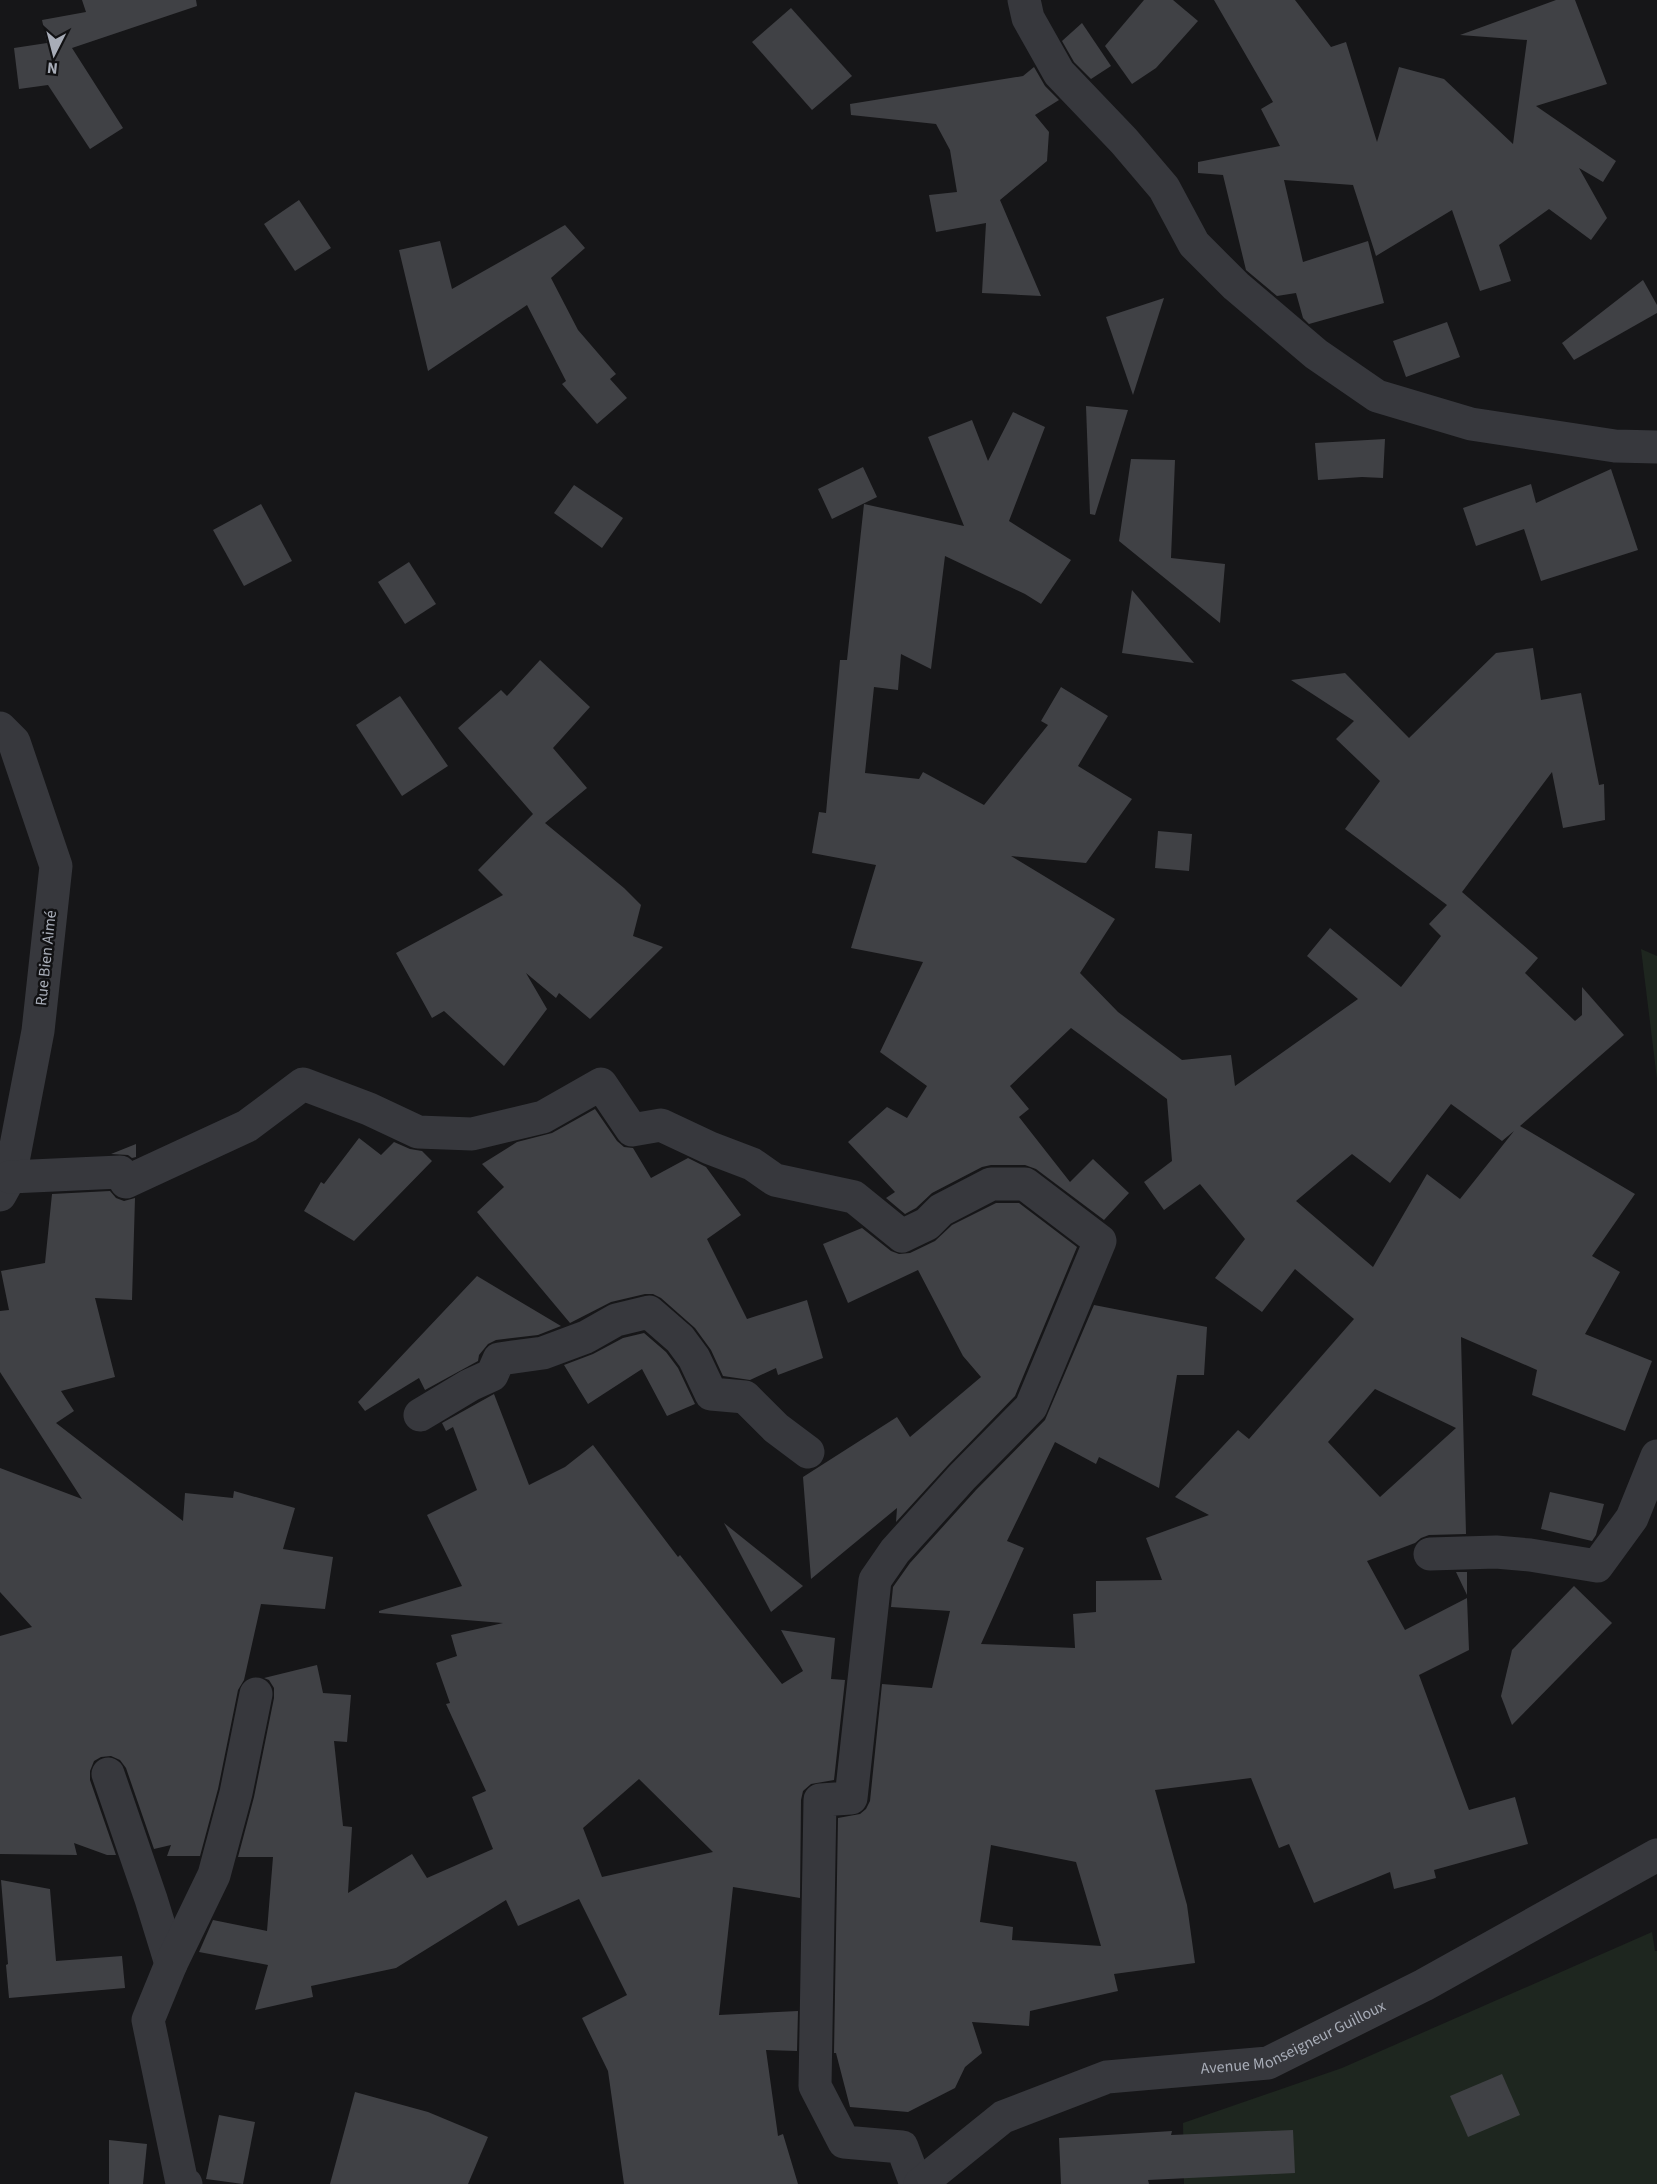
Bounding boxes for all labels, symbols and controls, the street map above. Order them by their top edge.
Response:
north arrow [24,24,84,84]
text: N [46,56,59,79]
street label: Rue Bien Aimé [30,909,62,1007]
street label: Avenue Monseigneur Guilloux [1200,1995,1389,2080]

